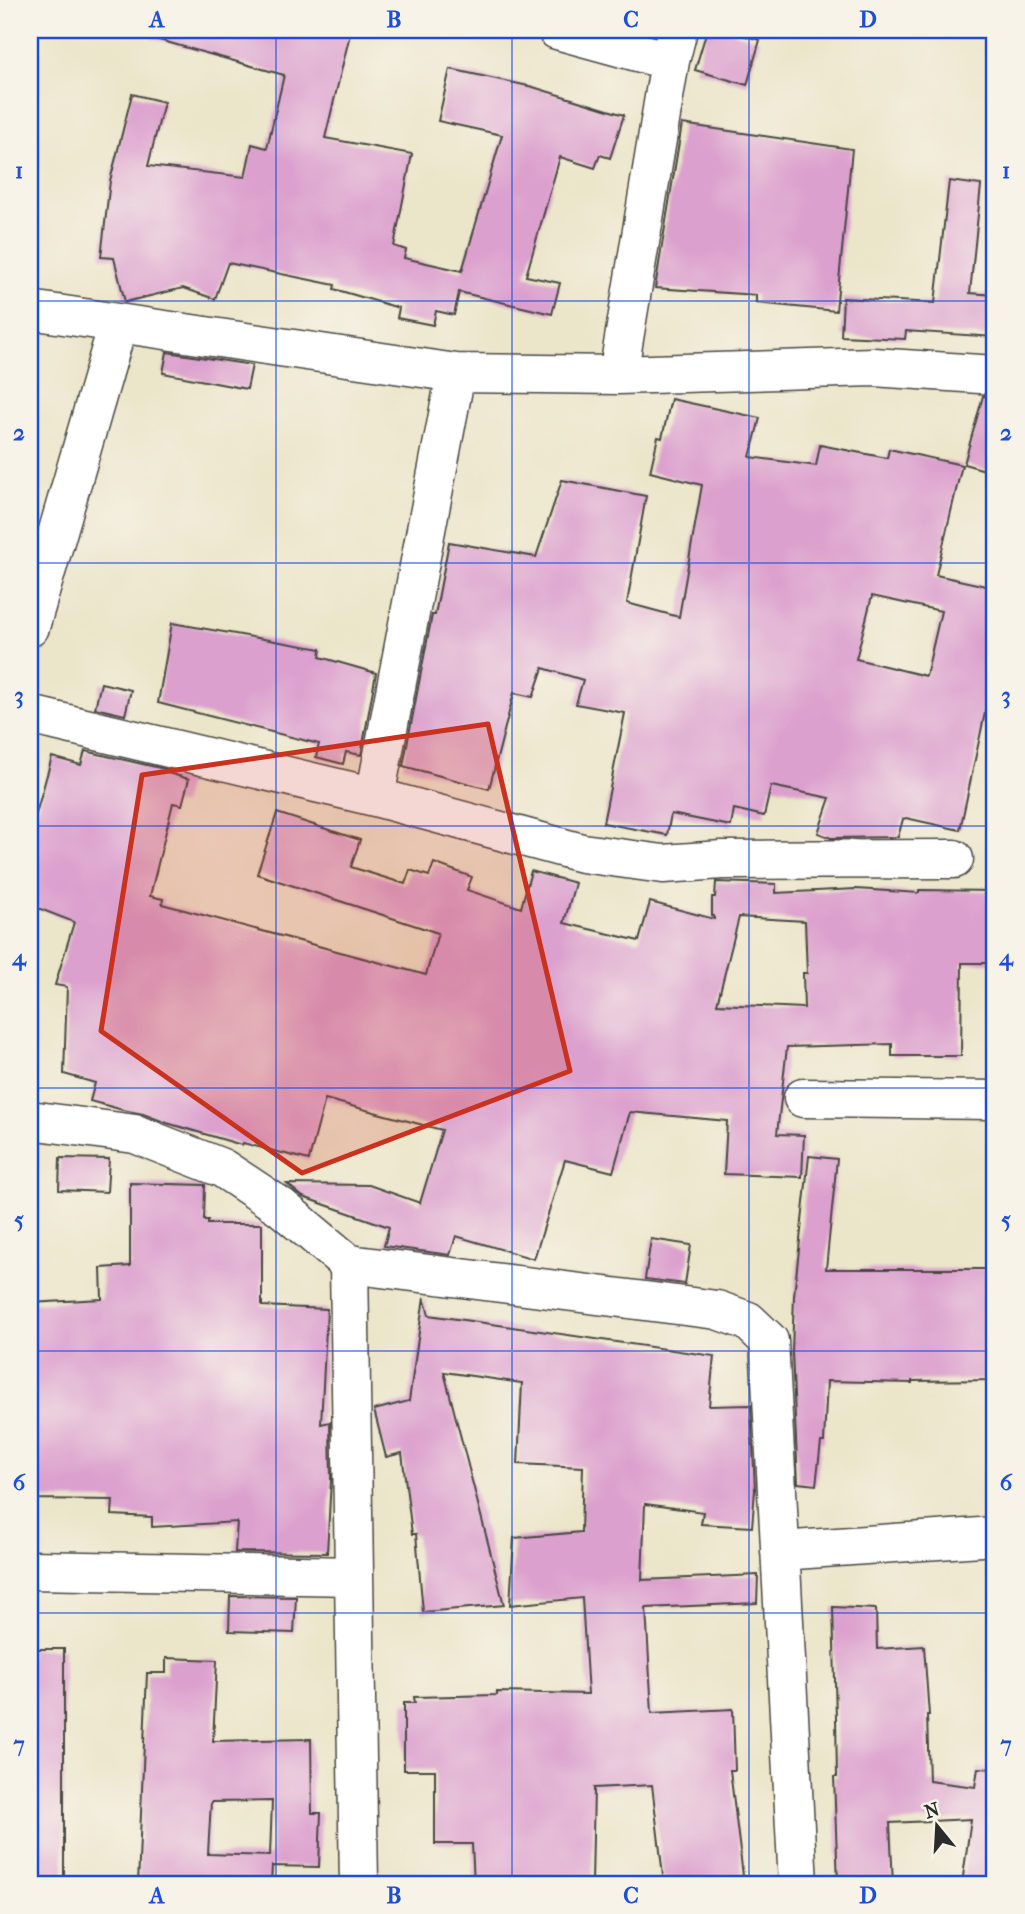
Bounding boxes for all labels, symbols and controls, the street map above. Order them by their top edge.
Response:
text: A [148,6,166,33]
text: B [387,6,402,33]
text: C [623,6,639,33]
text: D [859,6,877,33]
text: 1 [15,157,23,184]
text: 1 [1002,157,1010,184]
text: 2 [13,419,25,446]
text: 2 [1000,419,1012,446]
text: 3 [14,682,24,709]
text: 3 [1001,682,1011,709]
text: 4 [11,944,27,971]
text: 4 [998,944,1014,971]
text: 5 [14,1206,24,1233]
text: 5 [1001,1206,1011,1233]
text: 6 [13,1469,26,1496]
text: 6 [1000,1469,1013,1496]
text: 7 [12,1731,25,1758]
text: 7 [999,1731,1012,1758]
north arrow [902,1792,972,1862]
text: N [922,1798,943,1823]
text: A [148,1882,166,1909]
text: B [387,1882,402,1909]
text: C [623,1882,639,1909]
text: D [859,1882,877,1909]

